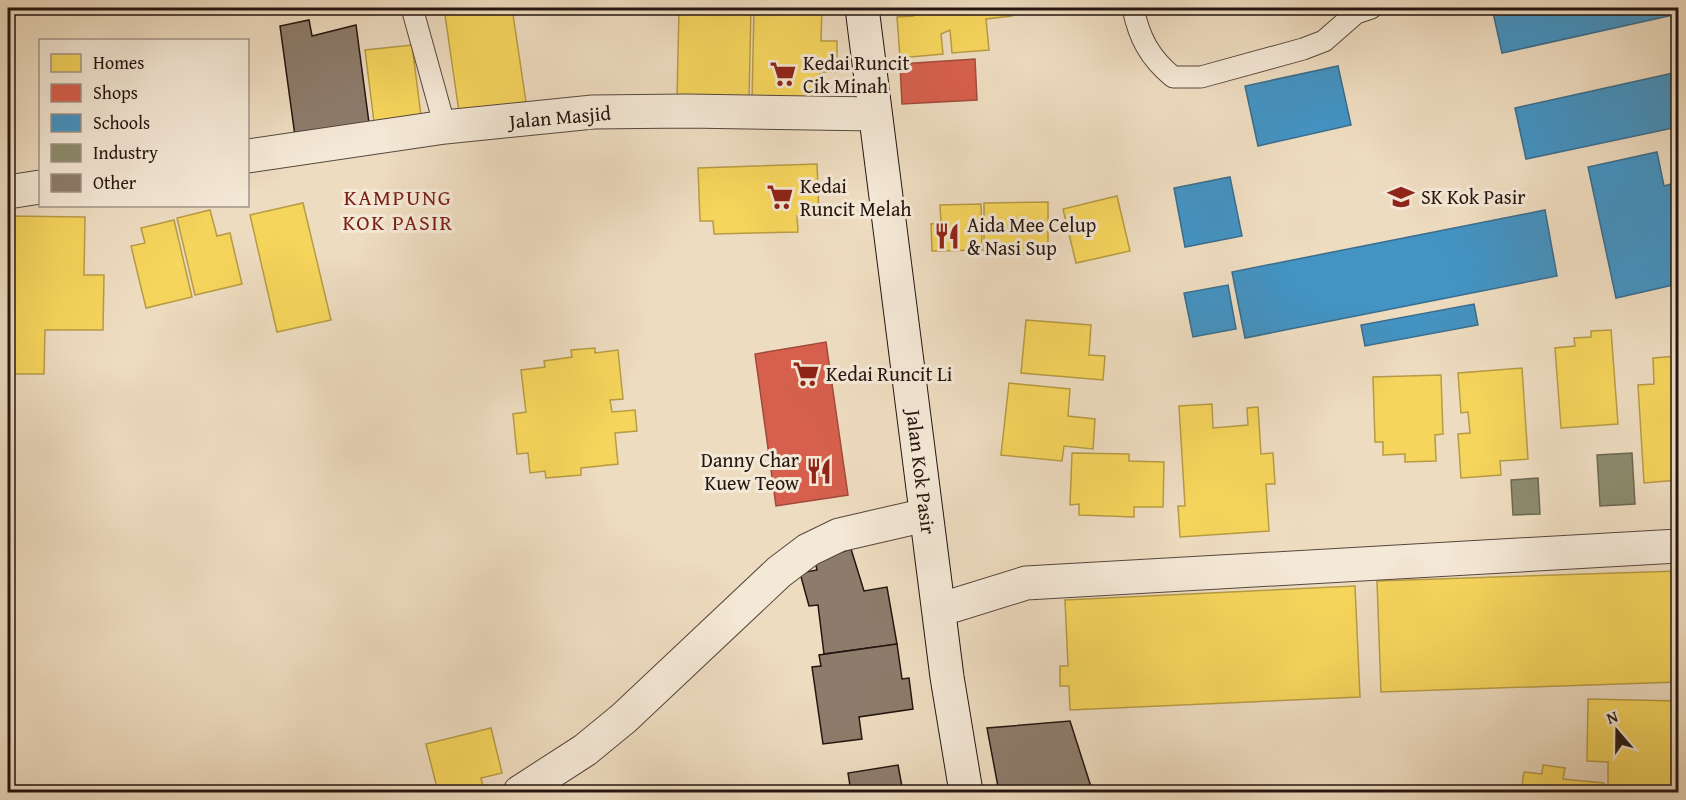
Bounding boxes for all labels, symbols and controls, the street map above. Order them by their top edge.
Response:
legend [39,39,249,207]
place label: Kedai Runcit Cik Minah [803,48,909,100]
text: Homes [93,49,144,76]
supermarket icon: Kedai Runcit Cik Minah [768,59,798,89]
text: Shops [93,79,138,106]
street label: Jalan Masjid [505,98,612,136]
text: Schools [93,109,150,136]
text: Industry [93,139,158,166]
text: Other [93,169,137,196]
place label: Kedai Runcit Melah [800,171,912,223]
district label: KAMPUNG KOK PASIR [342,181,454,238]
supermarket icon: Kedai Runcit Melah [765,182,795,212]
school or university icon: SK Kok Pasir [1386,182,1416,212]
place label: SK Kok Pasir [1421,182,1526,211]
place label: Aida Mee Celup & Nasi Sup [967,210,1097,262]
restaurant icon: Aida Mee Celup & Nasi Sup [932,221,962,251]
supermarket icon: Kedai Runcit Li [791,359,821,389]
place label: Kedai Runcit Li [826,359,953,388]
street label: Jalan Kok Pasir [899,405,944,536]
place label: Danny Char Kuew Teow [701,445,800,497]
restaurant icon: Danny Char Kuew Teow [804,456,834,486]
north arrow [1587,701,1647,761]
text: N [1603,704,1621,730]

